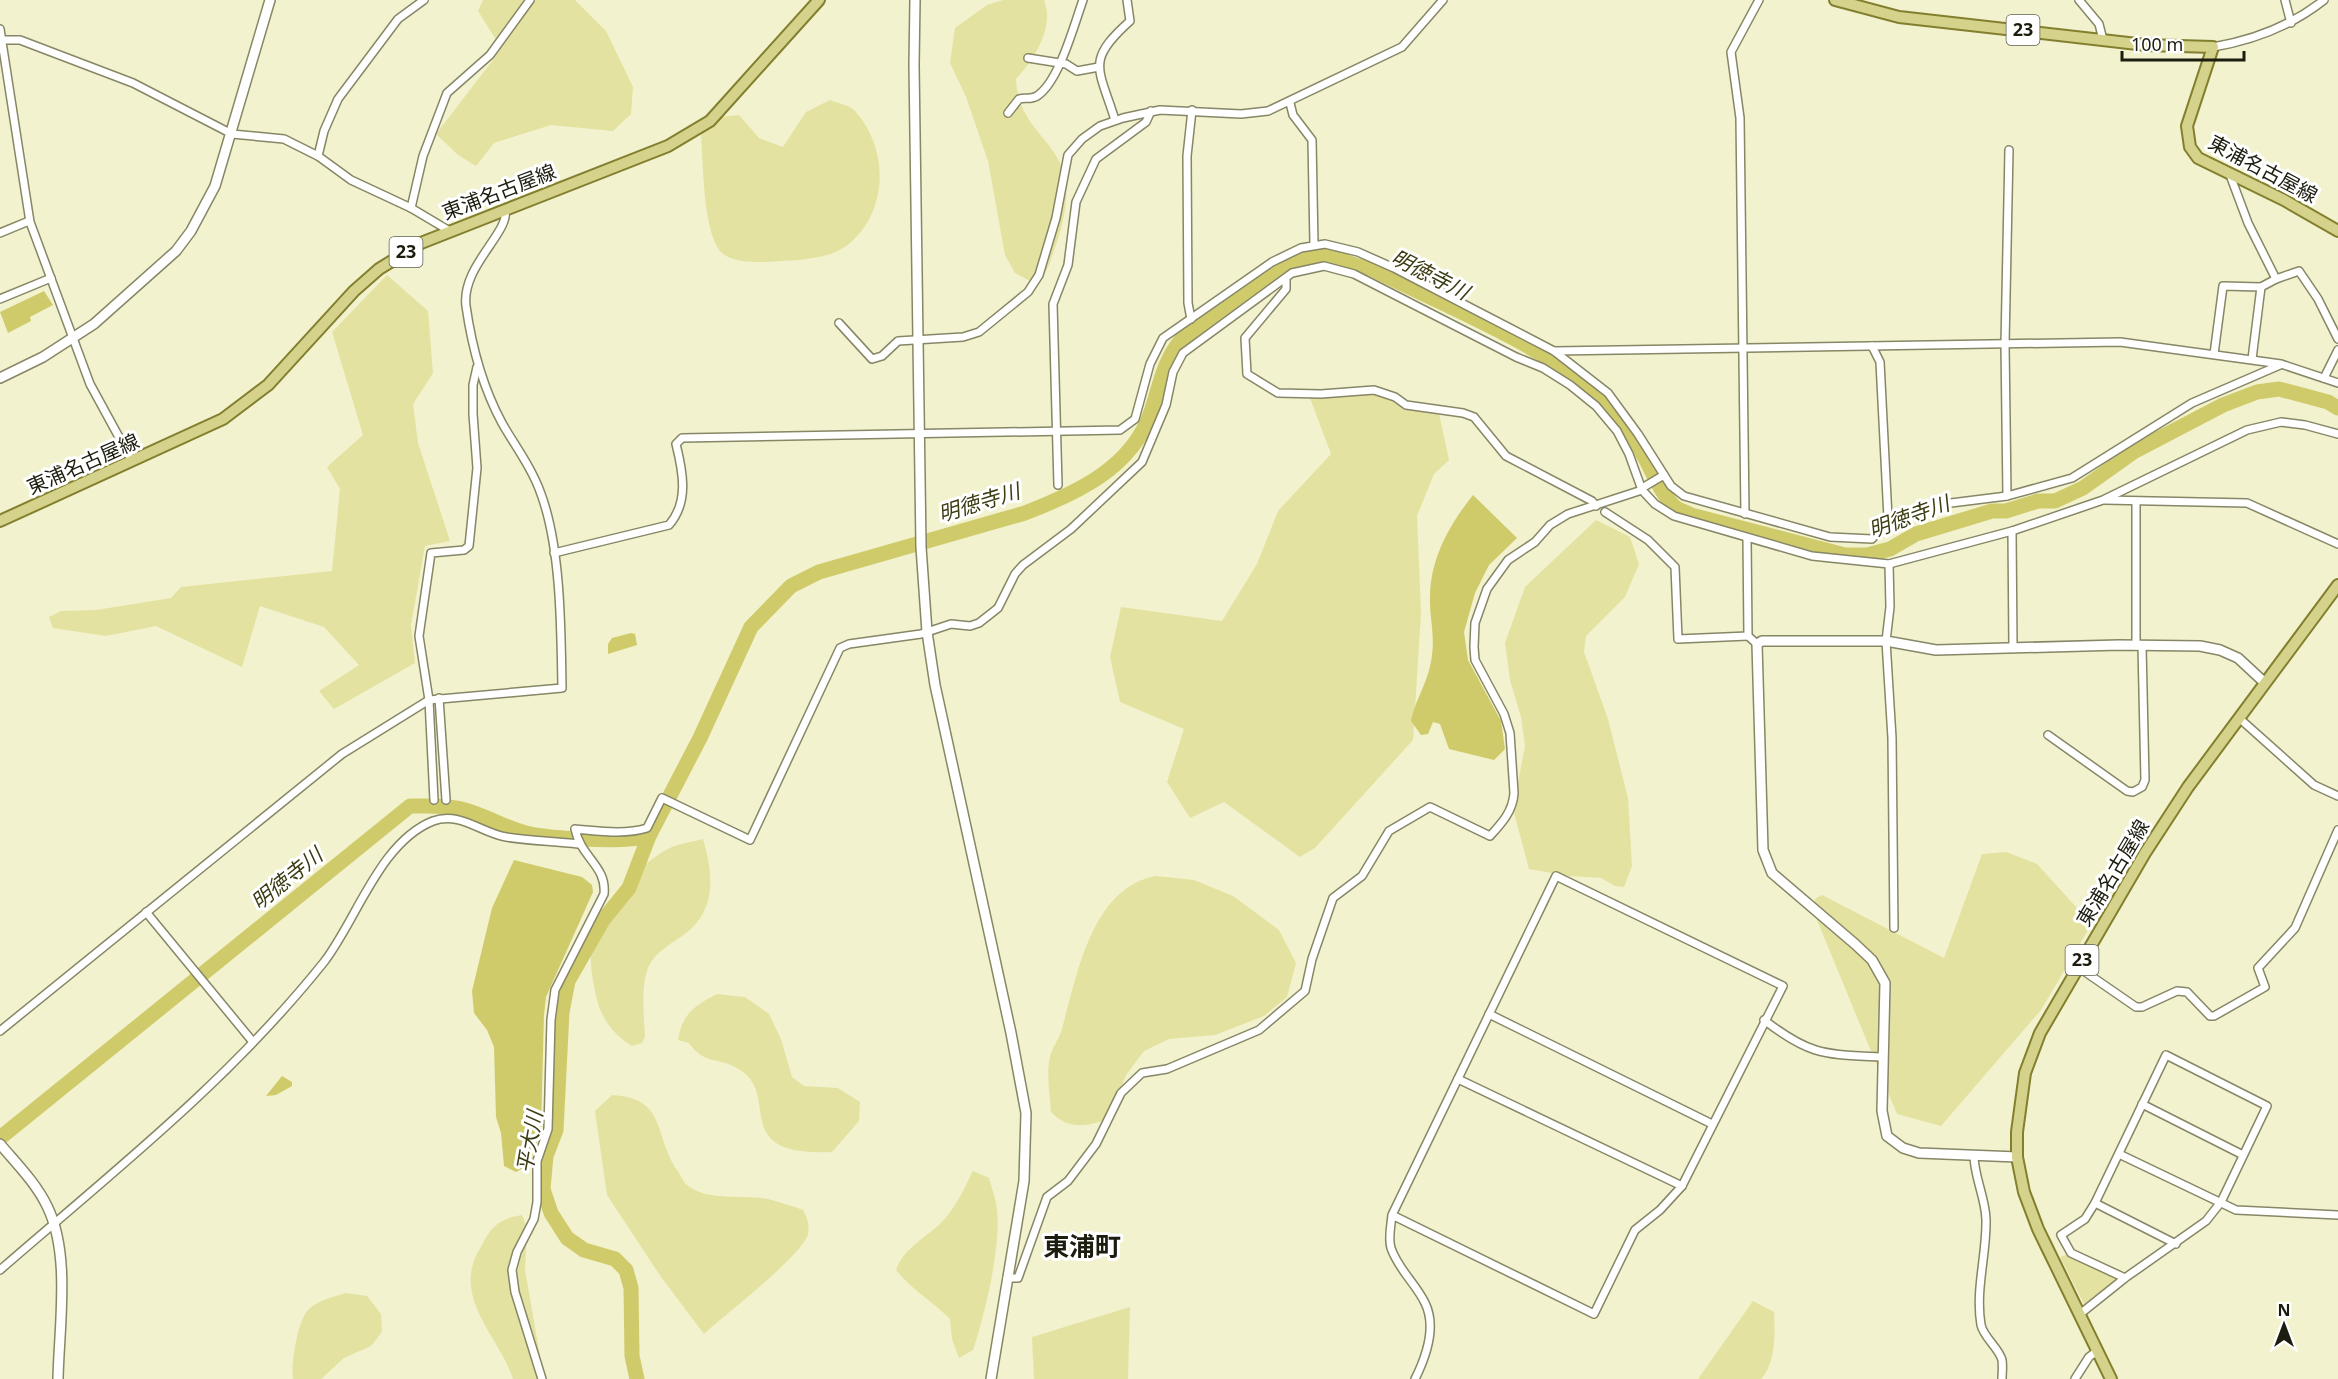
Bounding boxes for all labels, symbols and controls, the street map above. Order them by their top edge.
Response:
road number: 23 [2006,15,2040,45]
scale bar [2122,24,2244,62]
text: 100 m [2131,32,2183,56]
street label: 東浦名古屋線 [2204,128,2323,209]
street label: 東浦名古屋線 [438,157,560,226]
road number: 23 [390,237,422,267]
water label: 明徳寺川 [1387,243,1476,307]
street label: 東浦名古屋線 [22,427,143,500]
water label: 明徳寺川 [934,476,1025,528]
water label: 明徳寺川 [1864,488,1955,544]
street label: 東浦名古屋線 [2070,814,2155,931]
water label: 明徳寺川 [245,840,329,916]
road number: 23 [2066,945,2098,975]
water label: 平大川 [510,1106,549,1175]
district label: 東浦町 [1043,1228,1121,1264]
north arrow [2254,1295,2314,1355]
text: N [2277,1299,2291,1321]

